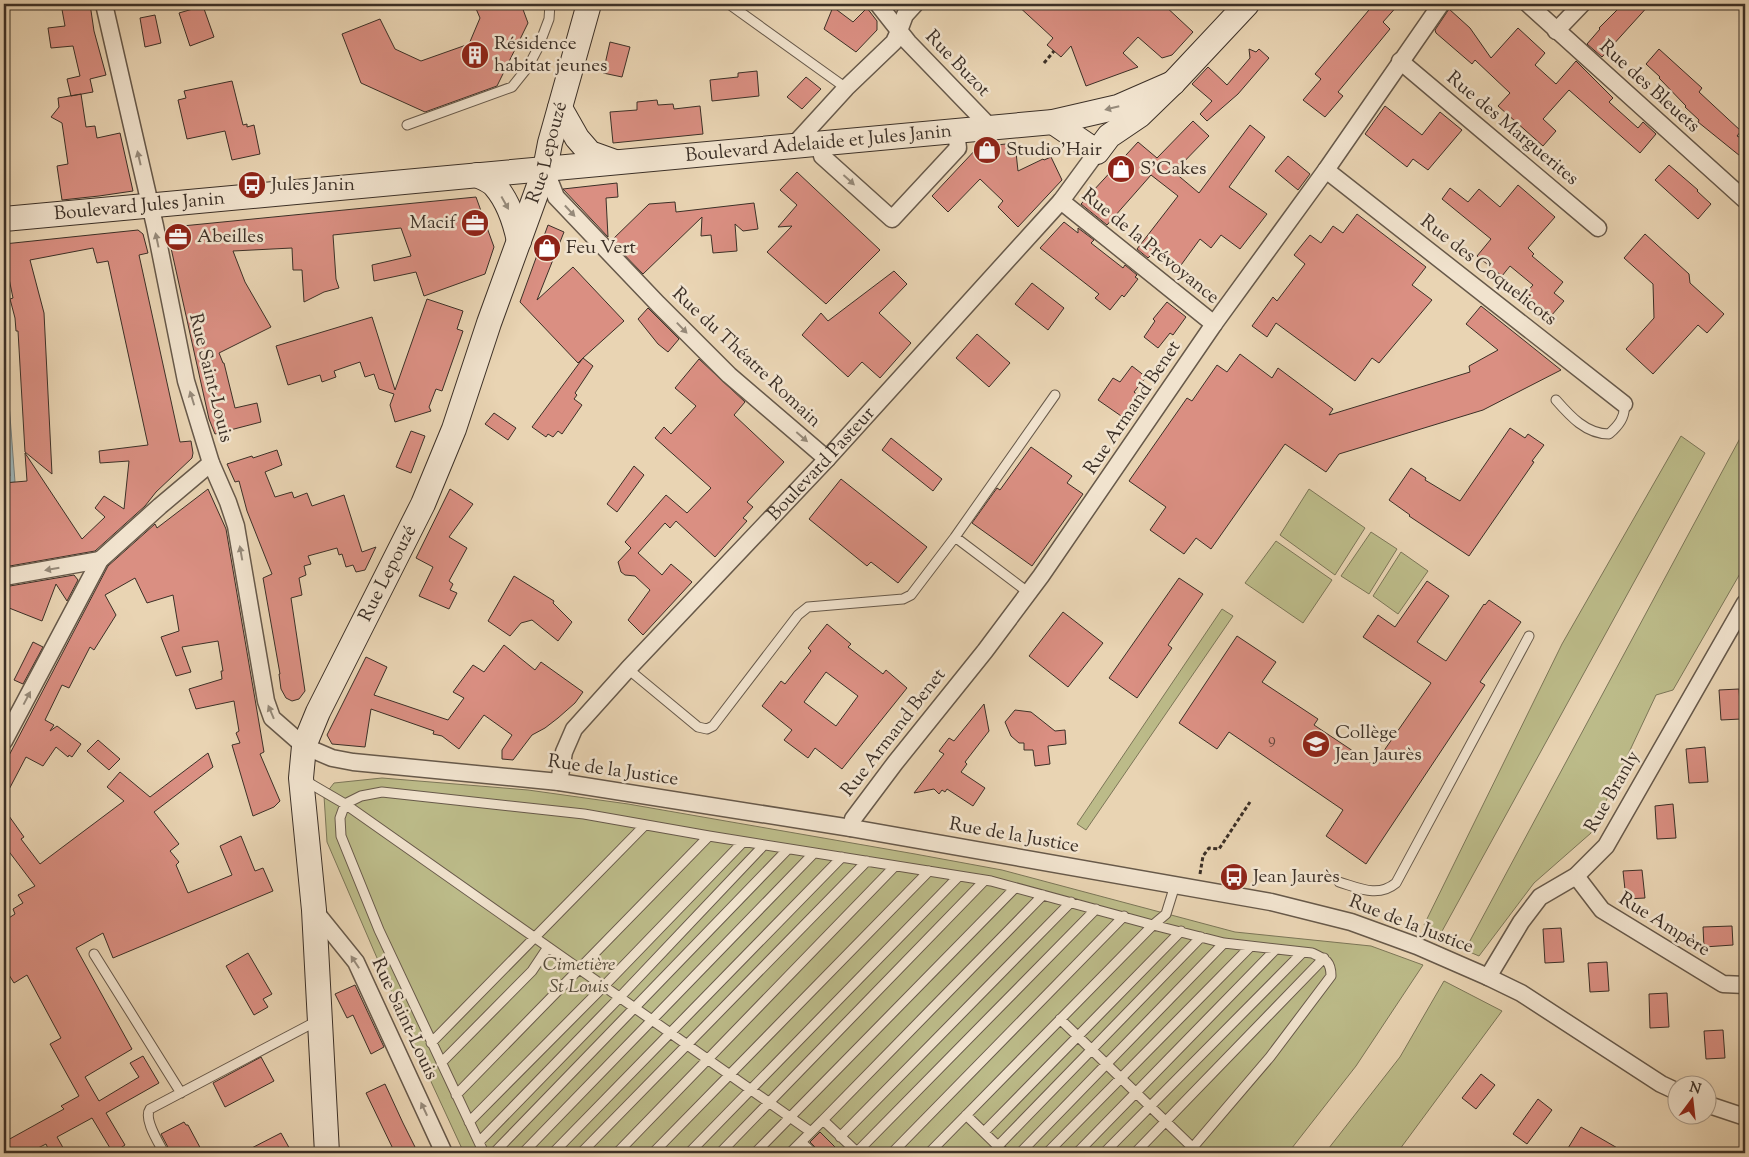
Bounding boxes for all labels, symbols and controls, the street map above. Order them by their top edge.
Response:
street label: Rue Buzot [918,24,996,104]
place label: Résidence habitat jeunes [494,31,608,80]
street label: Rue des Bleuets [1593,34,1705,140]
building icon: Résidence habitat jeunes [460,40,490,70]
street label: Rue des Marguerites [1440,66,1584,192]
street label: Rue Lepouzé [520,98,575,208]
one-way arrow [1104,104,1119,112]
street label: Boulevard Adelaide et Jules Janin [684,118,953,169]
shop icon: Studio'Hair [972,135,1002,165]
place label: Studio'Hair [1006,137,1102,164]
one-way arrow [135,151,143,166]
shop icon: S'Cakes [1106,154,1136,184]
place label: S'Cakes [1140,156,1206,183]
bus stop icon: Jules Janin [237,170,267,200]
place label: Jules Janin [270,172,355,199]
one-way arrow [843,174,855,186]
street label: Rue de la Prévoyance [1075,183,1225,311]
street label: Boulevard Jules Janin [53,185,226,228]
one-way arrow [501,197,510,210]
one-way arrow [564,204,576,216]
office icon: Macif [460,208,490,238]
street label: Rue des Coquelicots [1414,209,1562,333]
place label: Macif [410,210,457,237]
office icon: Abeilles [163,222,193,252]
place label: Abeilles [197,224,264,251]
one-way arrow [153,231,161,247]
shop icon: Feu Vert [532,233,562,263]
place label: Feu Vert [566,235,637,262]
street label: Rue du Théatre Romain [665,282,827,434]
street label: Rue Saint-Louis [181,311,239,445]
one-way arrow [675,322,687,334]
street label: Rue Armand Benet [1078,335,1188,480]
one-way arrow [187,391,195,406]
street label: Boulevard Pasteur [761,401,882,527]
one-way arrow [795,432,808,443]
street label: Rue Lepouzé [352,520,424,627]
one-way arrow [236,544,244,560]
one-way arrow [44,565,60,573]
street label: Rue Armand Benet [835,663,953,803]
one-way arrow [23,691,31,705]
one-way arrow [267,704,275,719]
place label: Collège Jean Jaurès [1334,720,1422,769]
house number: 9 [1268,729,1276,752]
school or university icon: Collège Jean Jaurès [1301,729,1331,759]
street label: Rue Branly [1579,746,1648,838]
street label: Rue de la Justice [546,748,680,794]
street label: Rue de la Justice [947,811,1081,861]
bus stop icon: Jean Jaurès [1219,862,1249,892]
place label: Jean Jaurès [1252,864,1340,891]
street label: Rue Ampère [1613,886,1715,964]
street label: Rue de la Justice [1345,889,1477,961]
park label: Cimetière St Louis [543,952,616,1001]
street label: Rue Saint-Louis [364,953,444,1085]
one-way arrow [350,955,360,969]
north arrow [1666,1074,1716,1124]
text: N [1687,1078,1703,1100]
one-way arrow [420,1102,428,1116]

